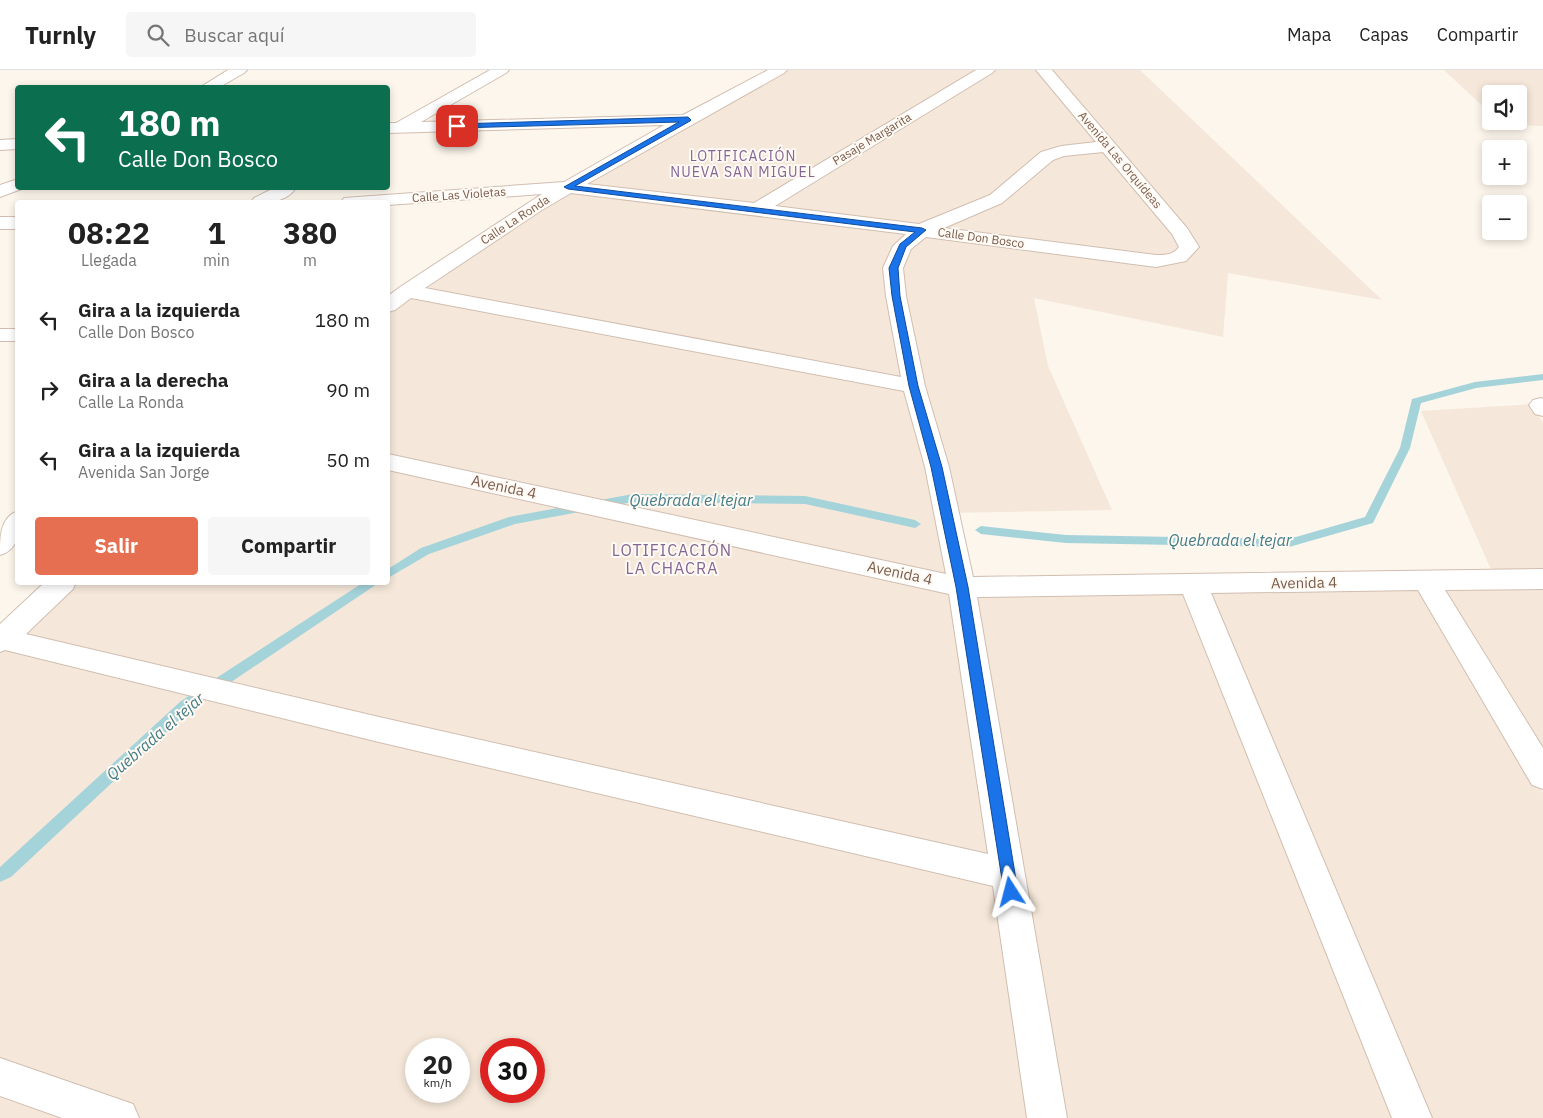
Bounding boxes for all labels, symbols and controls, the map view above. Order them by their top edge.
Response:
search box [126,12,476,57]
text: Turnly [25,19,96,51]
icon: search [144,21,172,49]
text: Buscar aquí [184,23,285,47]
text: Mapa [1287,23,1331,46]
text: Capas [1359,23,1409,46]
text: Compartir [1437,23,1518,46]
map controls [1482,85,1527,240]
button: sound [1482,85,1527,130]
text: 180 m [118,100,221,146]
icon: left [35,105,100,170]
pin [436,105,478,147]
street label: Avenida Las Orquídeas [1075,108,1166,211]
street label: Pasaje Margarita [830,109,914,168]
icon: arrive [443,112,471,140]
button: + [1482,140,1527,185]
text: Calle Don Bosco [118,144,278,173]
district label: LOTIFICACIÓN NUEVA SAN MIGUEL [670,146,816,181]
street label: Calle Las Violetas [411,184,507,205]
street label: Calle La Ronda [477,191,553,247]
button: − [1482,195,1527,240]
text: 08:22 [68,213,150,252]
text: 1 [207,213,225,252]
text: 380 [283,213,337,252]
street label: Calle Don Bosco [937,224,1026,251]
text: Llegada [81,250,137,270]
text: min [203,250,230,270]
text: m [303,250,317,270]
text: Gira a la izquierda [78,298,240,322]
icon: left [35,306,63,334]
text: 180 m [315,308,370,332]
text: Calle Don Bosco [78,322,194,342]
text: Gira a la derecha [78,368,229,392]
icon: right [35,376,63,404]
text: 90 m [326,378,370,402]
text: Calle La Ronda [78,392,184,412]
text: Gira a la izquierda [78,438,240,462]
icon: left [35,446,63,474]
text: 50 m [326,448,370,472]
text: Avenida San Jorge [78,462,210,482]
street label: Avenida 4 [470,470,539,503]
water label: Quebrada el tejar [629,490,754,510]
button: Salir [35,517,198,575]
button: Compartir [208,517,370,575]
water label: Quebrada el tejar [1168,530,1293,550]
district label: LOTIFICACIÓN LA CHACRA [612,539,732,578]
street label: Avenida 4 [866,556,935,589]
street label: Avenida 4 [1271,572,1337,593]
water label: Quebrada el tejar [102,687,209,784]
position arrow [984,865,1036,917]
speed limit sign: 30 [480,1038,545,1103]
text: 20 [422,1048,453,1081]
text: km/h [423,1075,452,1090]

